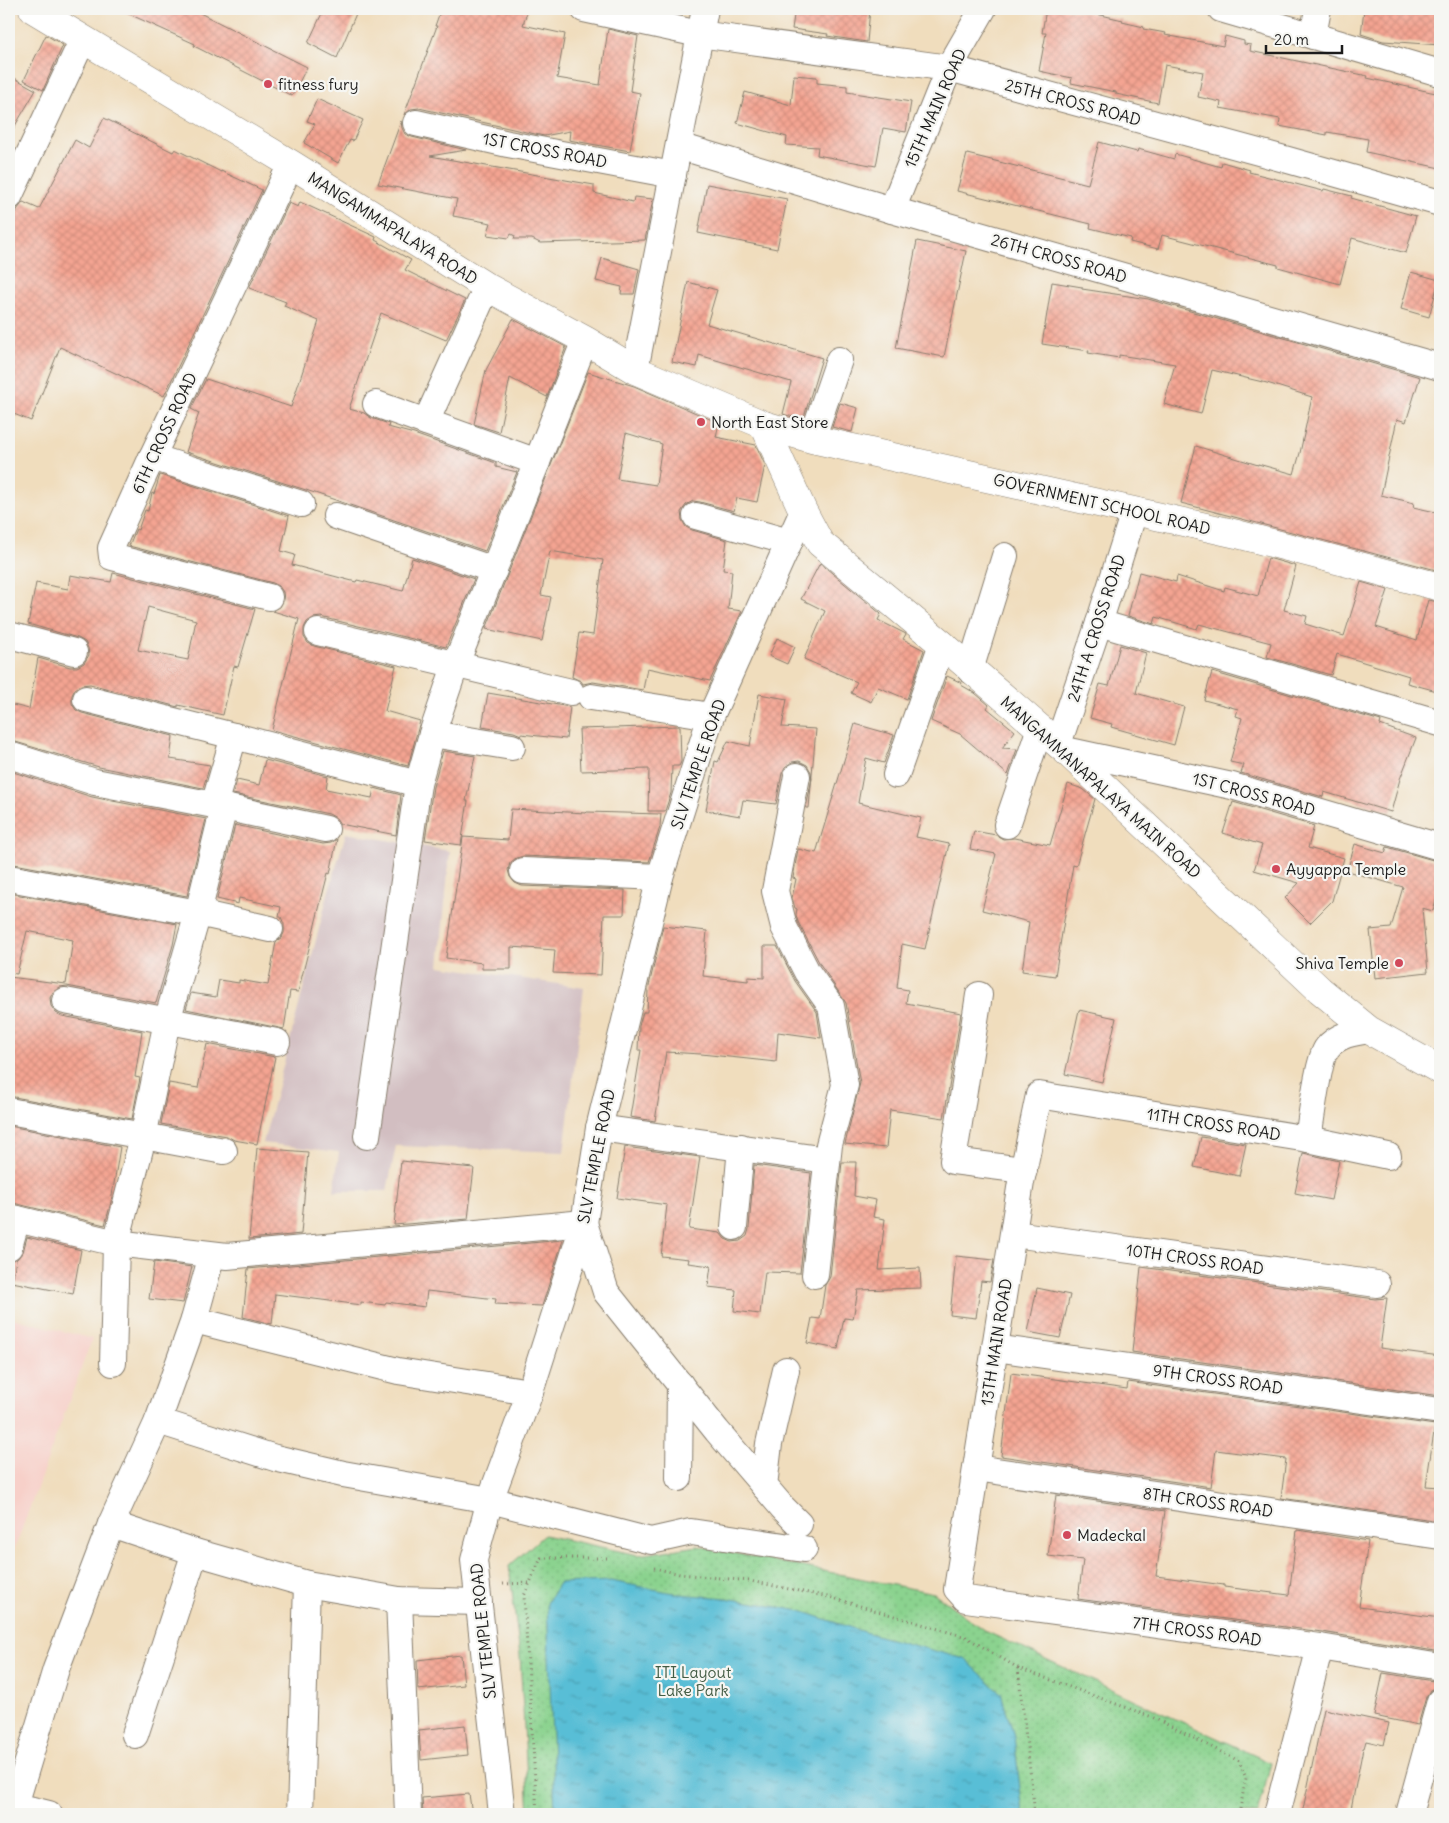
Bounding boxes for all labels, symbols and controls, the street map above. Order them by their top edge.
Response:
scale bar [1266,22,1343,54]
text: 20 m [1274,30,1309,49]
street label: 15TH MAIN ROAD [900,45,970,171]
place label: fitness fury [278,74,359,94]
street label: 25TH CROSS ROAD [1003,74,1143,130]
marker: fitness fury [262,78,274,90]
street label: 1ST CROSS ROAD [481,128,609,172]
street label: MANGAMMAPALAYA ROAD [304,167,482,289]
street label: 26TH CROSS ROAD [989,229,1129,287]
street label: 6TH CROSS ROAD [127,369,201,497]
place label: North East Store [711,412,828,432]
marker: North East Store [695,416,707,428]
street label: GOVERNMENT SCHOOL ROAD [991,469,1213,539]
street label: 24TH A CROSS ROAD [1063,552,1129,704]
street label: MANGAMMANAPALAYA MAIN ROAD [997,692,1205,882]
street label: SLV TEMPLE ROAD [666,696,730,832]
street label: 1ST CROSS ROAD [1190,768,1318,820]
place label: Ayyappa Temple [1286,859,1406,879]
marker: Ayyappa Temple [1270,863,1282,875]
place label: Shiva Temple [1295,953,1389,973]
marker: Shiva Temple [1393,957,1405,969]
street label: SLV TEMPLE ROAD [573,1087,619,1225]
street label: 11TH CROSS ROAD [1146,1104,1282,1144]
street label: 10TH CROSS ROAD [1125,1239,1265,1279]
street label: 13TH MAIN ROAD [976,1277,1016,1407]
street label: 9TH CROSS ROAD [1152,1360,1284,1398]
street label: 8TH CROSS ROAD [1142,1483,1274,1521]
place label: Madeckal [1077,1525,1146,1545]
marker: Madeckal [1061,1529,1073,1541]
street label: SLV TEMPLE ROAD [466,1562,500,1700]
street label: 7TH CROSS ROAD [1131,1612,1263,1650]
park label: ITI Layout Lake Park [655,1662,732,1700]

